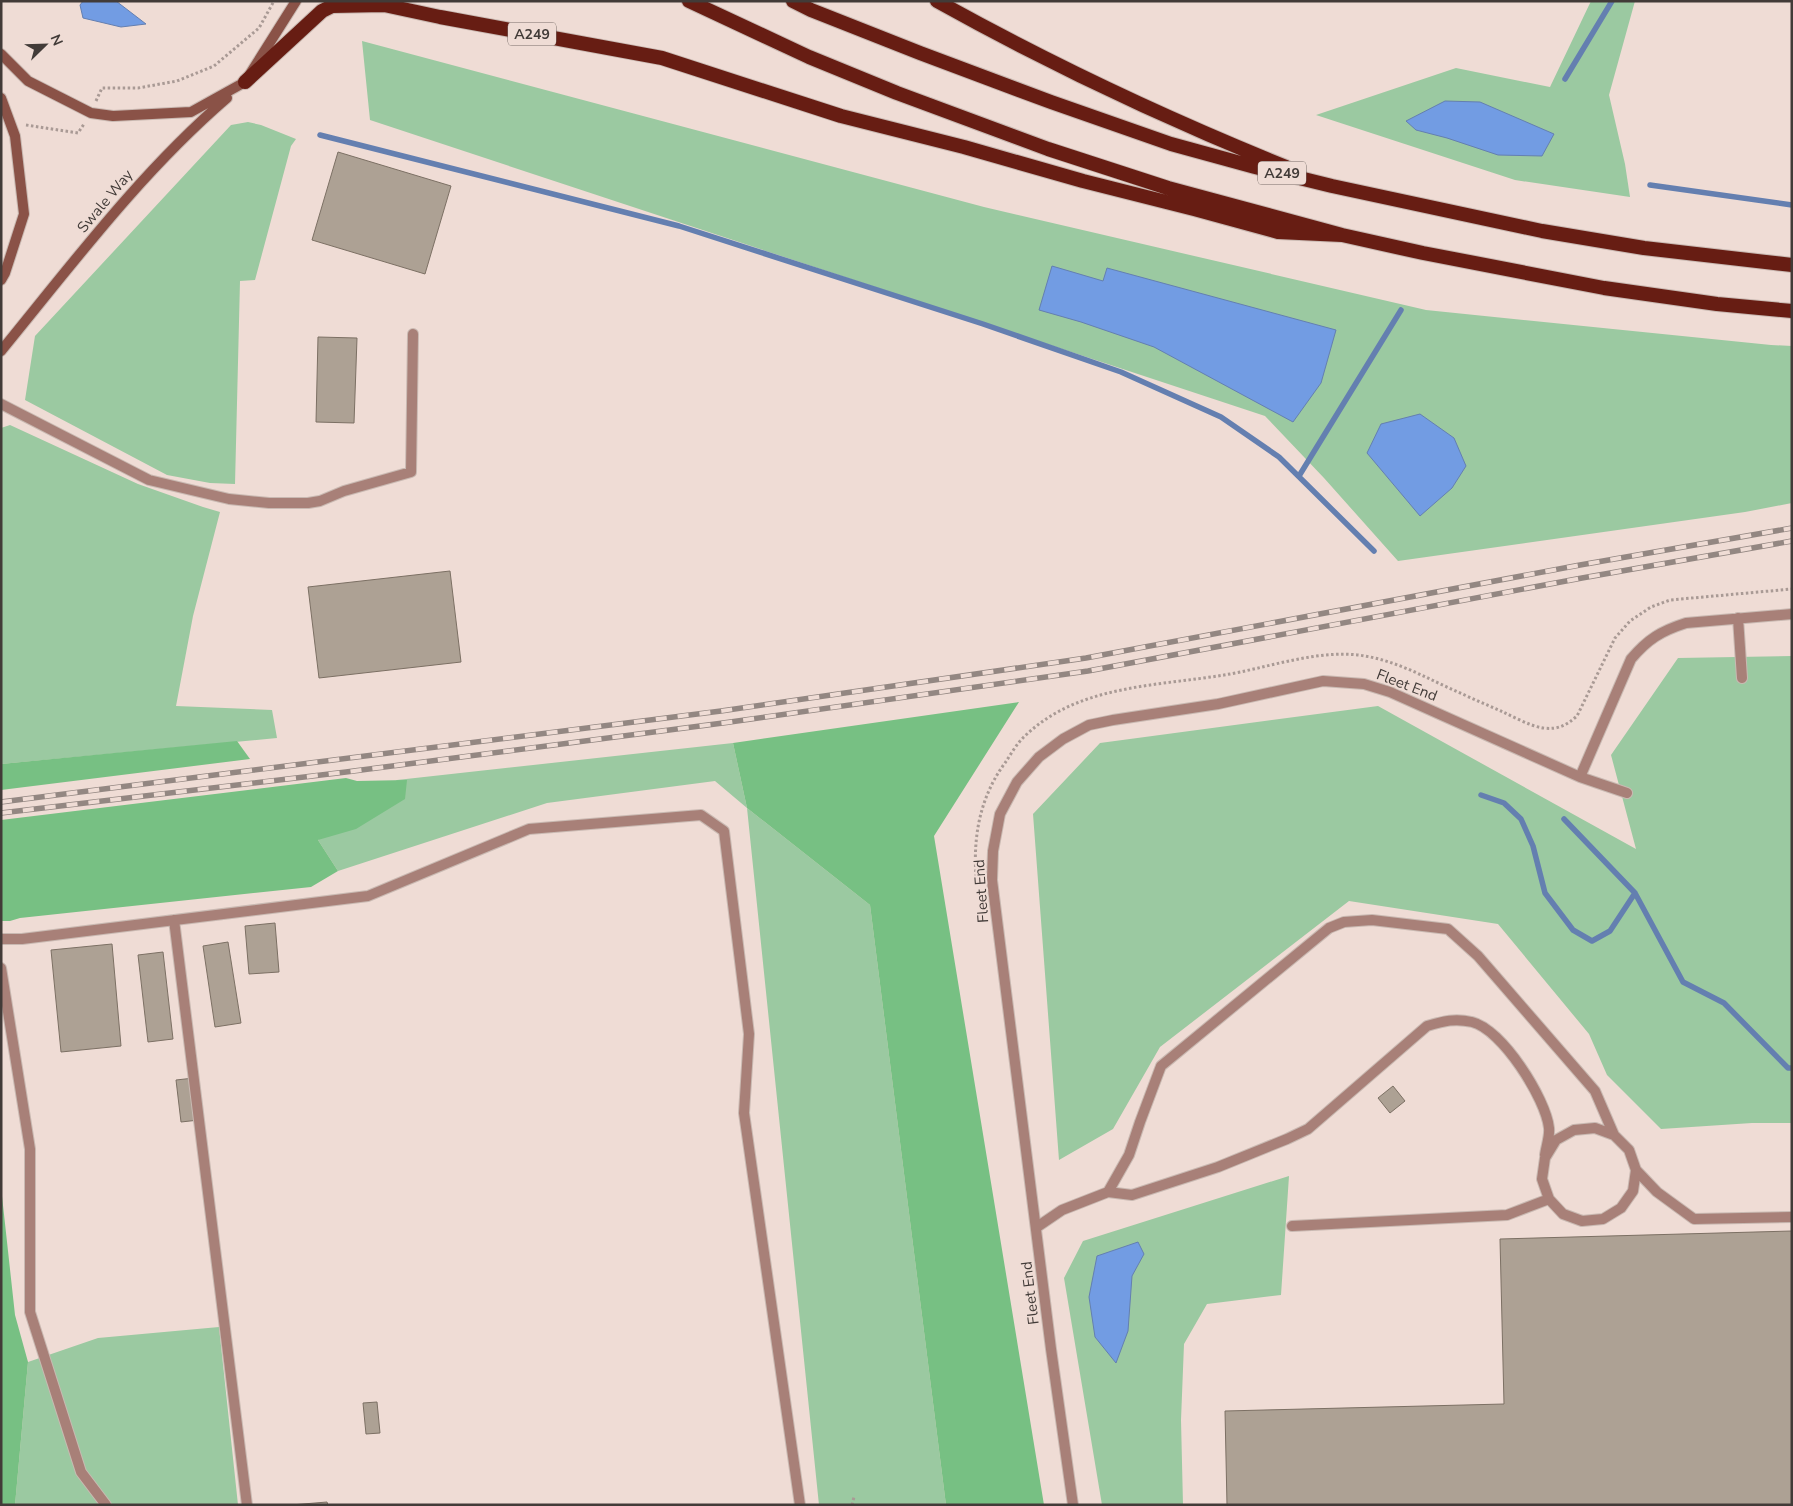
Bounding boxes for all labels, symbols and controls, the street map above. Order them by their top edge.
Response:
north arrow [20,20,70,70]
road number: A249 [508,22,556,46]
text: N [46,32,67,49]
road number: A249 [1258,162,1306,184]
street label: Swale Way [73,165,138,237]
street label: Fleet End [1374,664,1440,706]
street label: Fleet End [969,859,993,923]
street label: Fleet End [1016,1260,1044,1326]

